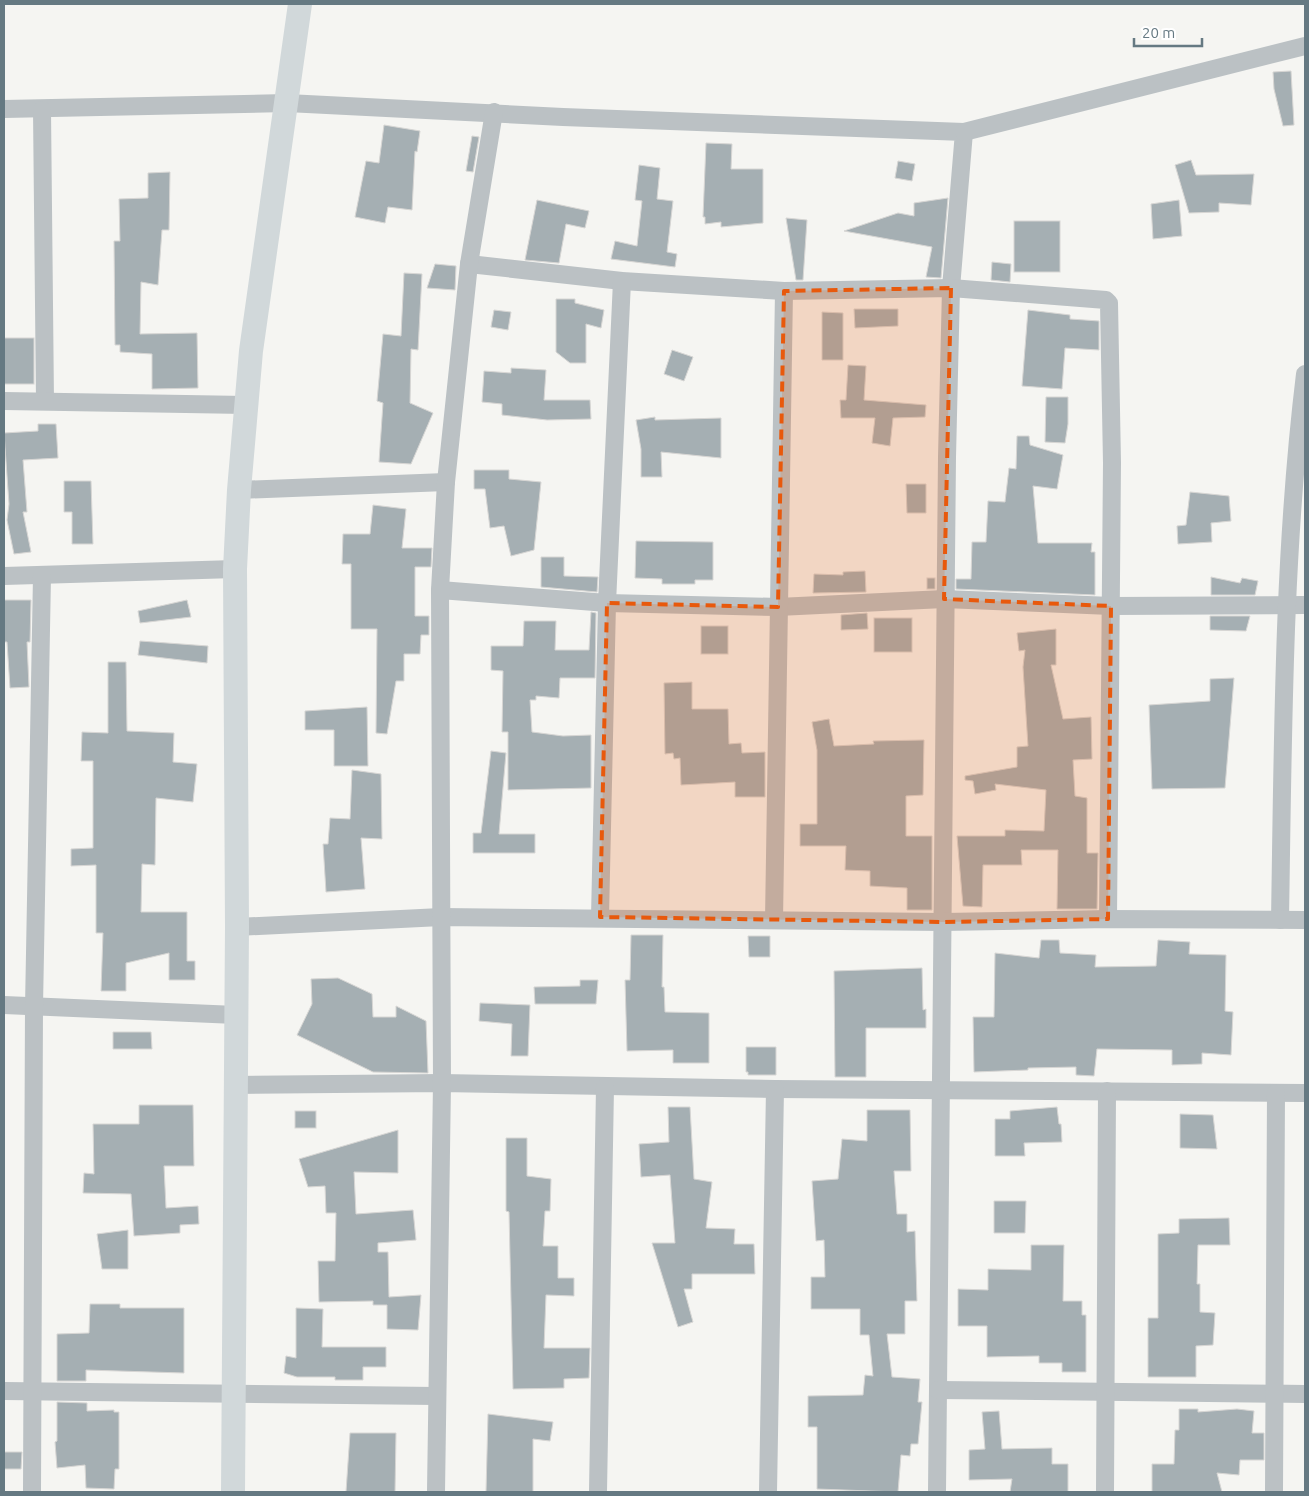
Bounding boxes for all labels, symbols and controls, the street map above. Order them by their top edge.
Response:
scale bar [1134,15,1202,47]
text: 20 m [1142,24,1175,41]

